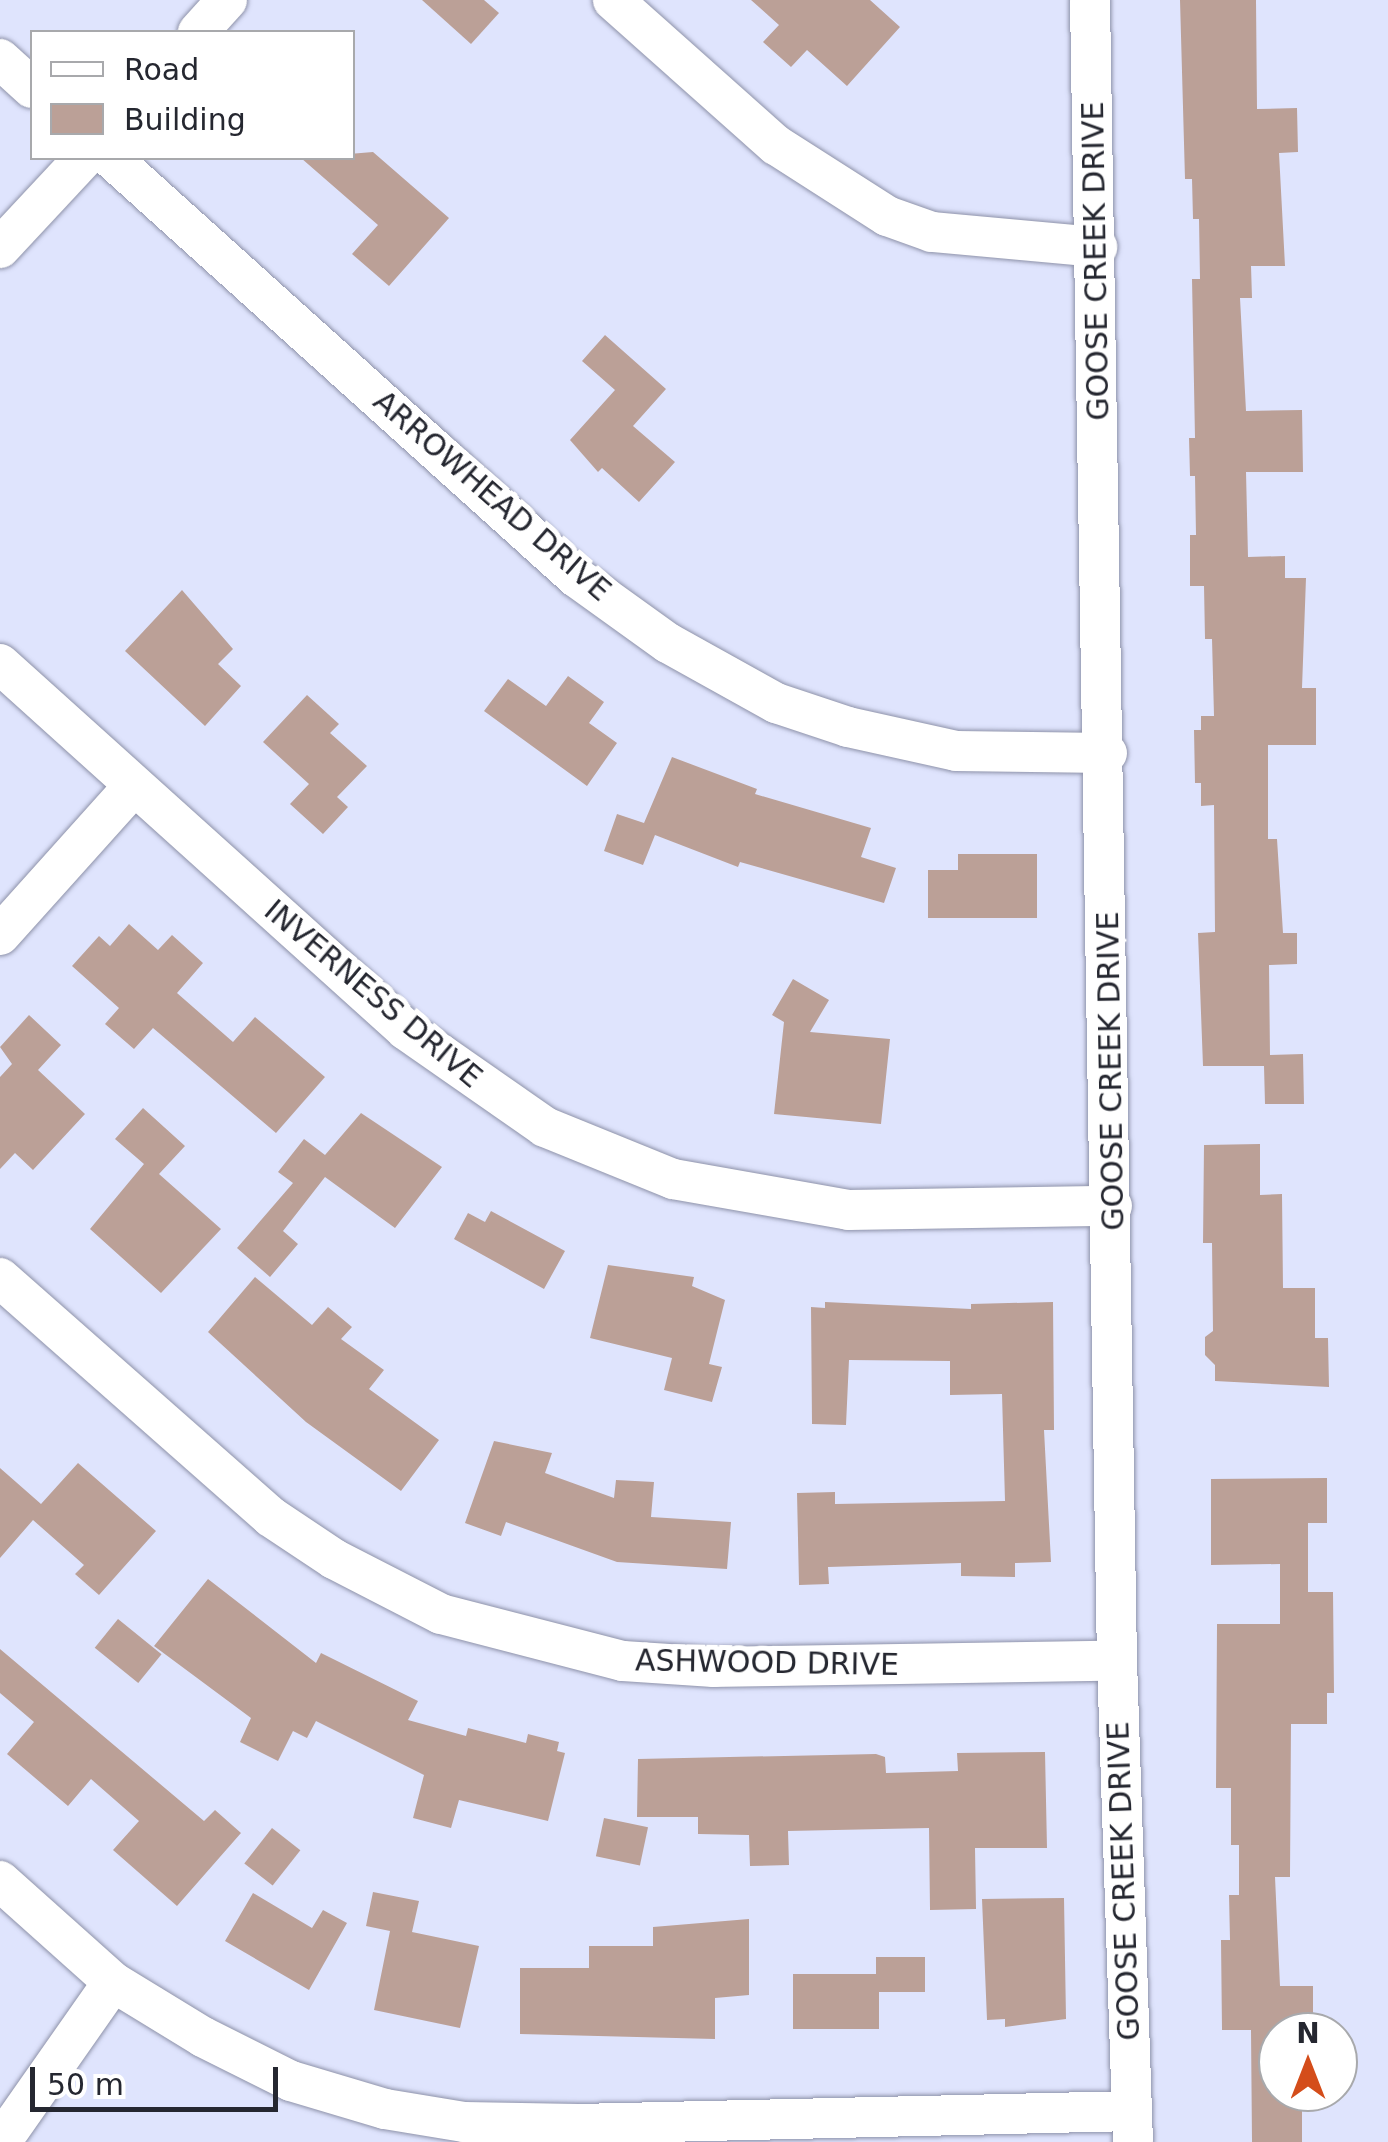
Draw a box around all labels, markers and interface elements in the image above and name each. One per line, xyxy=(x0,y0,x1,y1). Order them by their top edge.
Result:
legend xyxy=(30,30,355,160)
text: Road xyxy=(124,52,199,87)
street label: GOOSE CREEK DRIVE xyxy=(1075,101,1117,421)
text: Building xyxy=(124,102,246,137)
street label: ARROWHEAD DRIVE xyxy=(366,383,618,609)
street label: INVERNESS DRIVE xyxy=(257,893,489,1095)
street label: GOOSE CREEK DRIVE xyxy=(1090,911,1132,1231)
street label: ASHWOOD DRIVE xyxy=(635,1643,899,1683)
street label: GOOSE CREEK DRIVE xyxy=(1100,1721,1148,2041)
north arrow xyxy=(1258,2012,1358,2112)
text: N xyxy=(1296,2017,1320,2050)
scale bar xyxy=(35,2047,282,2109)
text: 50 m xyxy=(47,2067,124,2102)

